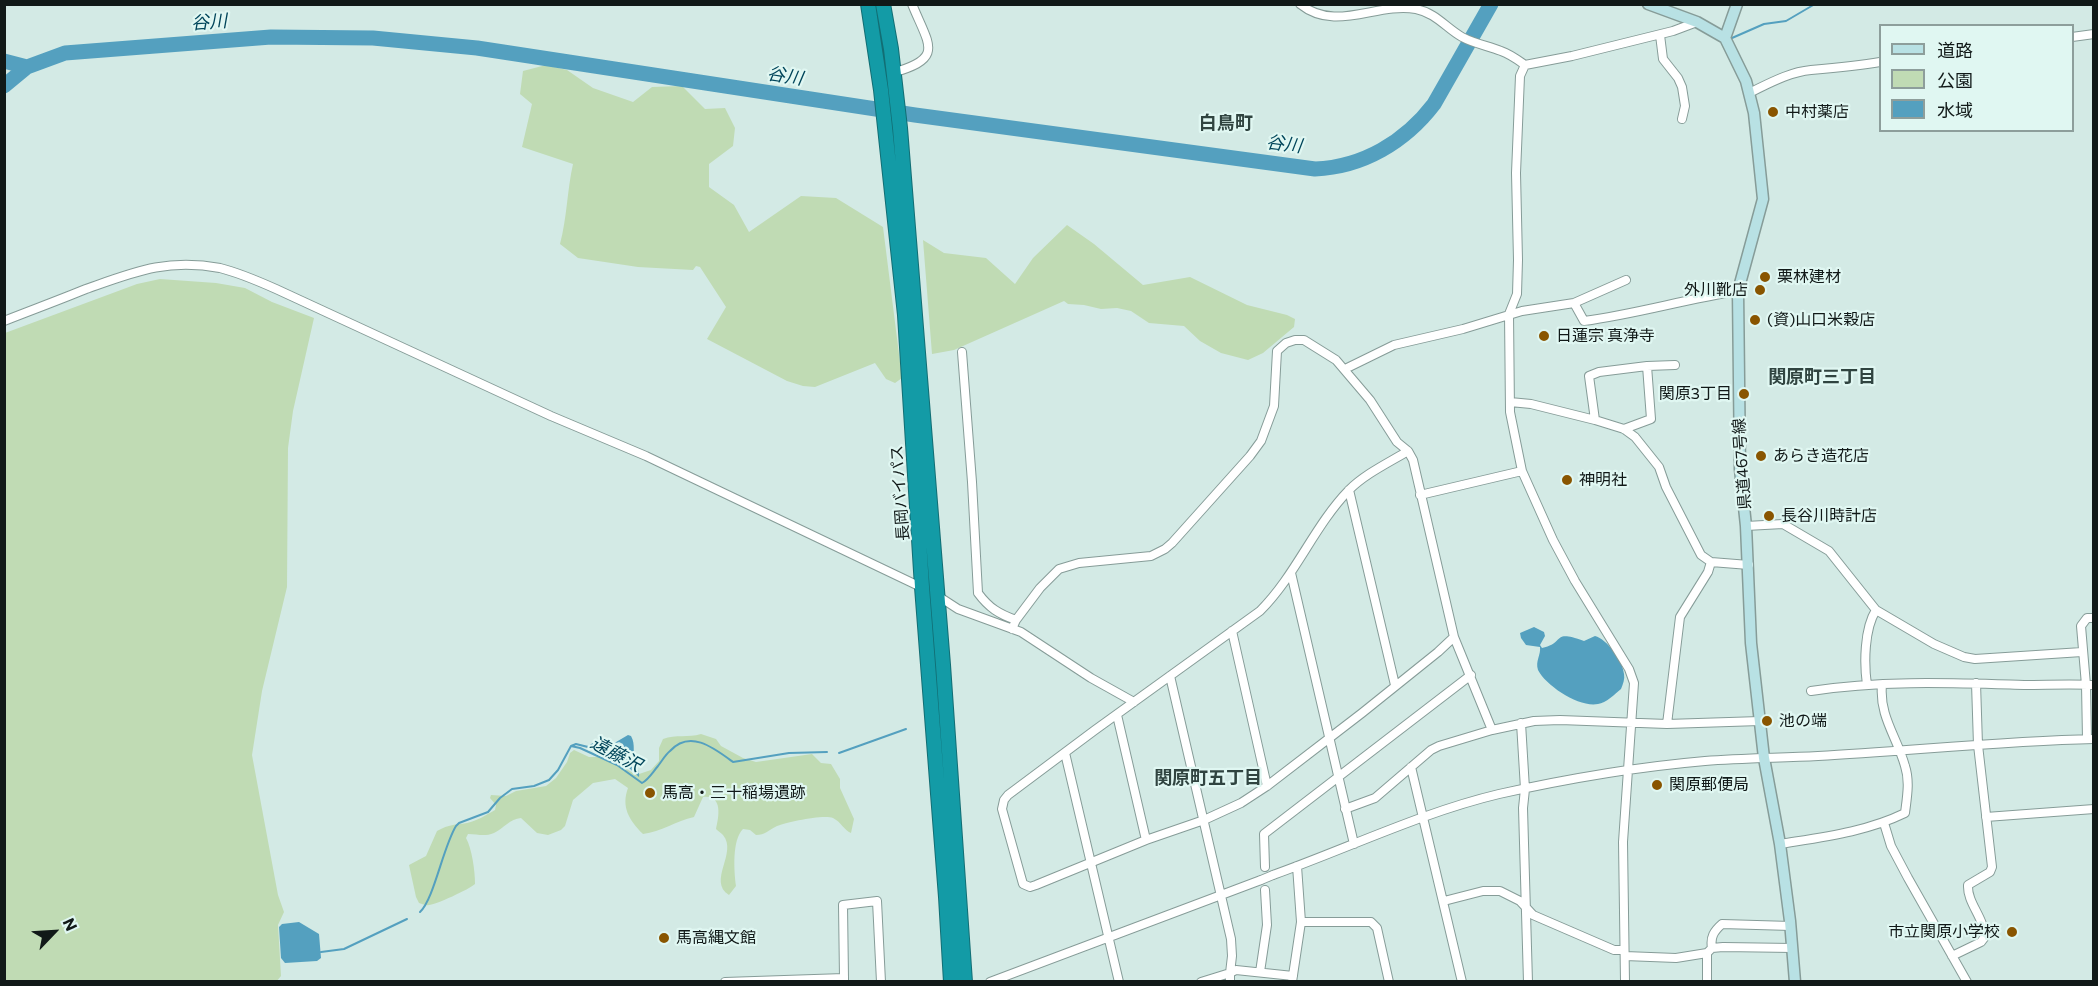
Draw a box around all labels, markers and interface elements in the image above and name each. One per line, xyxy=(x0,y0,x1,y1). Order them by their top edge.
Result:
water label: 谷川 xyxy=(190,10,228,34)
legend xyxy=(1879,24,2074,132)
text: 道路 xyxy=(1937,39,1973,61)
water label: 谷川 xyxy=(766,63,804,89)
text: 公園 xyxy=(1937,69,1973,91)
text: 水域 xyxy=(1937,99,1973,121)
place label: 中村薬店 xyxy=(1785,102,1849,122)
marker: 中村薬店 xyxy=(1766,105,1780,119)
district label: 白鳥町 xyxy=(1199,112,1253,134)
water label: 谷川 xyxy=(1265,131,1303,157)
place label: 栗林建材 xyxy=(1777,267,1841,287)
marker: 栗林建材 xyxy=(1758,270,1772,284)
place label: 外川靴店 xyxy=(1684,280,1748,300)
marker: 外川靴店 xyxy=(1753,283,1767,297)
place label: (資)山口米穀店 xyxy=(1767,310,1875,330)
marker: (資)山口米穀店 xyxy=(1748,313,1762,327)
place label: 日蓮宗 真浄寺 xyxy=(1556,326,1655,346)
marker: 日蓮宗 真浄寺 xyxy=(1537,329,1551,343)
district label: 関原町三丁目 xyxy=(1768,366,1876,388)
place label: 関原3丁目 xyxy=(1659,384,1732,404)
marker: 関原3丁目 xyxy=(1737,387,1751,401)
street label: 県道467号線 xyxy=(1729,418,1755,510)
street label: 長岡バイパス xyxy=(887,444,913,542)
place label: あらき造花店 xyxy=(1773,446,1869,466)
marker: あらき造花店 xyxy=(1754,449,1768,463)
place label: 神明社 xyxy=(1579,470,1627,490)
marker: 神明社 xyxy=(1560,473,1574,487)
place label: 長谷川時計店 xyxy=(1781,506,1877,526)
marker: 長谷川時計店 xyxy=(1762,509,1776,523)
place label: 池の端 xyxy=(1779,711,1827,731)
marker: 池の端 xyxy=(1760,714,1774,728)
water label: 遠藤沢 xyxy=(587,732,645,776)
district label: 関原町五丁目 xyxy=(1154,767,1262,789)
place label: 関原郵便局 xyxy=(1669,775,1749,795)
marker: 関原郵便局 xyxy=(1650,778,1664,792)
place label: 馬高・三十稲場遺跡 xyxy=(662,783,806,803)
marker: 馬高・三十稲場遺跡 xyxy=(643,786,657,800)
north arrow xyxy=(24,902,84,962)
text: N xyxy=(60,915,82,934)
place label: 市立関原小学校 xyxy=(1888,922,2000,942)
marker: 市立関原小学校 xyxy=(2005,925,2019,939)
place label: 馬高縄文館 xyxy=(676,928,756,948)
marker: 馬高縄文館 xyxy=(657,931,671,945)

